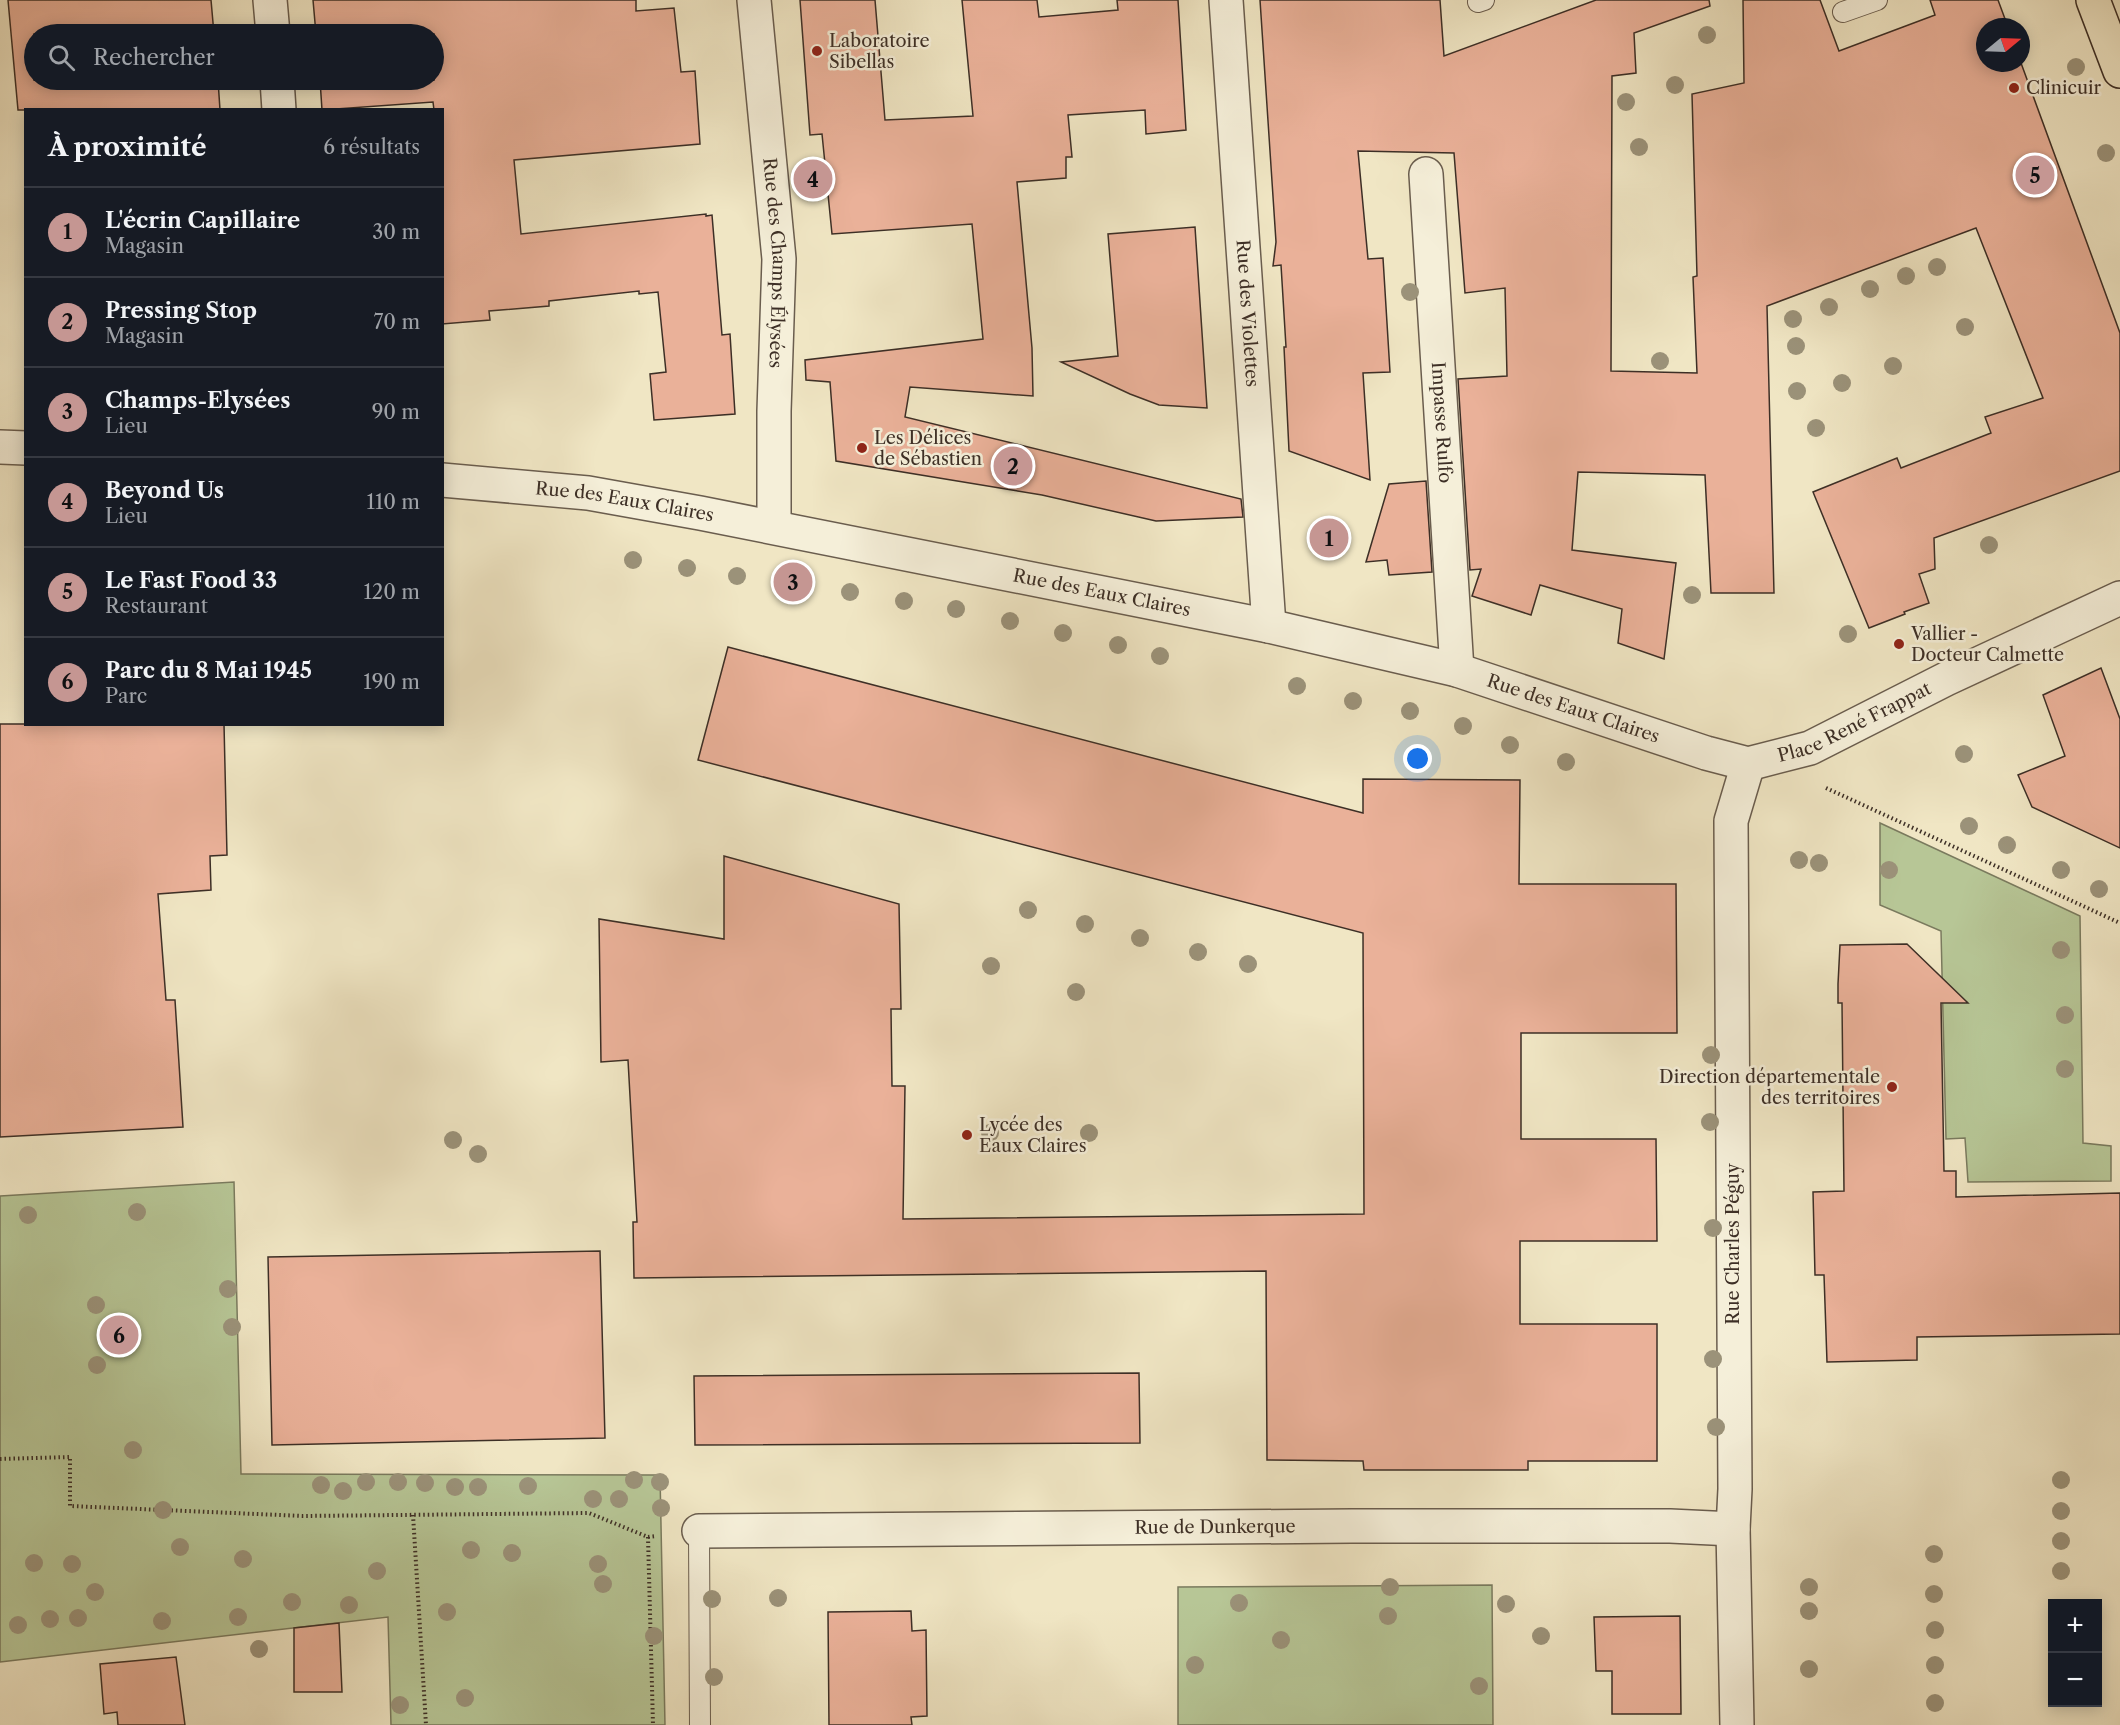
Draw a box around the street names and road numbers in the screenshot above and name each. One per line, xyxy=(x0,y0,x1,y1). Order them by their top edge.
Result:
street label: Rue des Champs Élysées xyxy=(758,157,790,369)
street label: Rue des Violettes xyxy=(1231,239,1264,388)
street label: Impasse Rulfo xyxy=(1427,361,1456,484)
street label: Rue des Eaux Claires xyxy=(534,477,716,526)
street label: Rue des Eaux Claires xyxy=(1011,564,1192,621)
street label: Rue des Eaux Claires xyxy=(1484,670,1662,748)
street label: Place René Frappat xyxy=(1775,677,1935,767)
street label: Rue Charles Péguy xyxy=(1722,1162,1744,1325)
street label: Rue de Dunkerque xyxy=(1134,1515,1296,1539)

